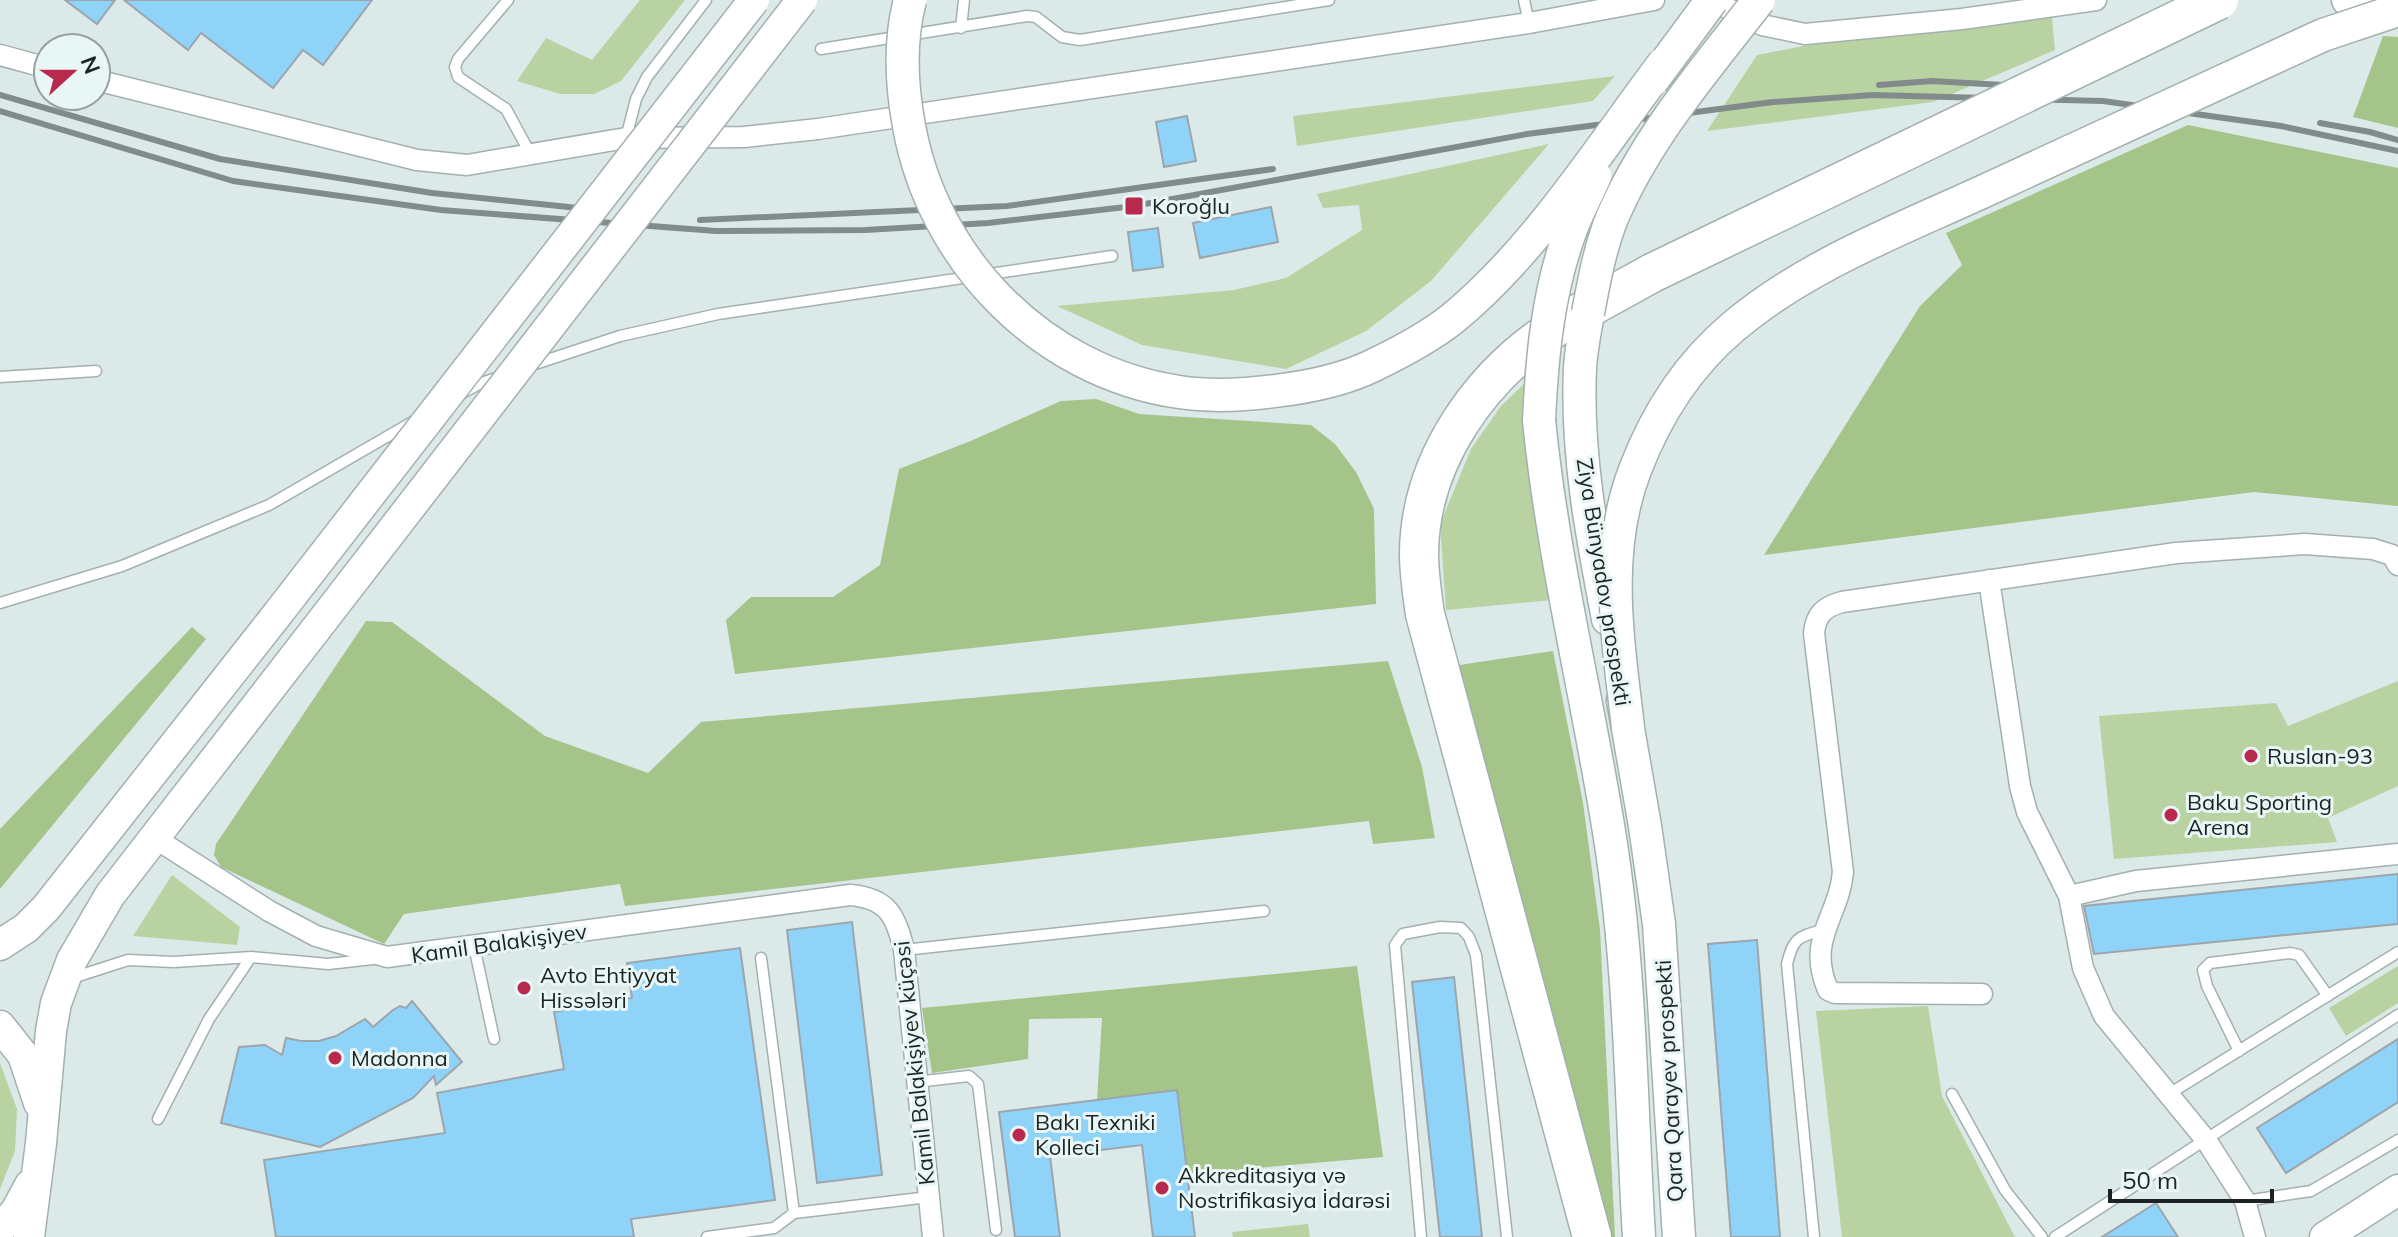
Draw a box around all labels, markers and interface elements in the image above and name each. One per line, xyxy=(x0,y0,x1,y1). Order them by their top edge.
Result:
north arrow xyxy=(32,32,112,112)
text: N xyxy=(75,52,107,78)
place label: Koroğlu xyxy=(1152,192,1230,220)
marker: Koroğlu xyxy=(1123,195,1145,217)
street label: Ziya Bünyadov prospekti xyxy=(1571,456,1637,708)
place label: Ruslan-93 xyxy=(2267,742,2373,770)
marker: Ruslan-93 xyxy=(2242,747,2260,765)
place label: Baku Sporting Arena xyxy=(2187,788,2332,841)
marker: Baku Sporting Arena xyxy=(2162,806,2180,824)
street label: Kamil Balakişiyev xyxy=(409,917,589,969)
street label: Kamil Balakişiyev küçəsi xyxy=(887,939,941,1187)
street label: Qara Qarayev prospekti xyxy=(1649,959,1689,1203)
place label: Avto Ehtiyyat Hissәlәri xyxy=(540,961,677,1014)
marker: Avto Ehtiyyat Hissәlәri xyxy=(515,979,533,997)
place label: Madonna xyxy=(351,1044,448,1072)
marker: Madonna xyxy=(326,1049,344,1067)
place label: Bakı Texniki Kolleci xyxy=(1035,1108,1155,1161)
marker: Bakı Texniki Kolleci xyxy=(1010,1126,1028,1144)
scale bar xyxy=(2110,1153,2272,1203)
place label: Akkreditasiya və Nostrifikasiya İdarəsi xyxy=(1178,1161,1390,1214)
text: 50 m xyxy=(2122,1165,2178,1195)
marker: Akkreditasiya və Nostrifikasiya İdarəsi xyxy=(1153,1179,1171,1197)

